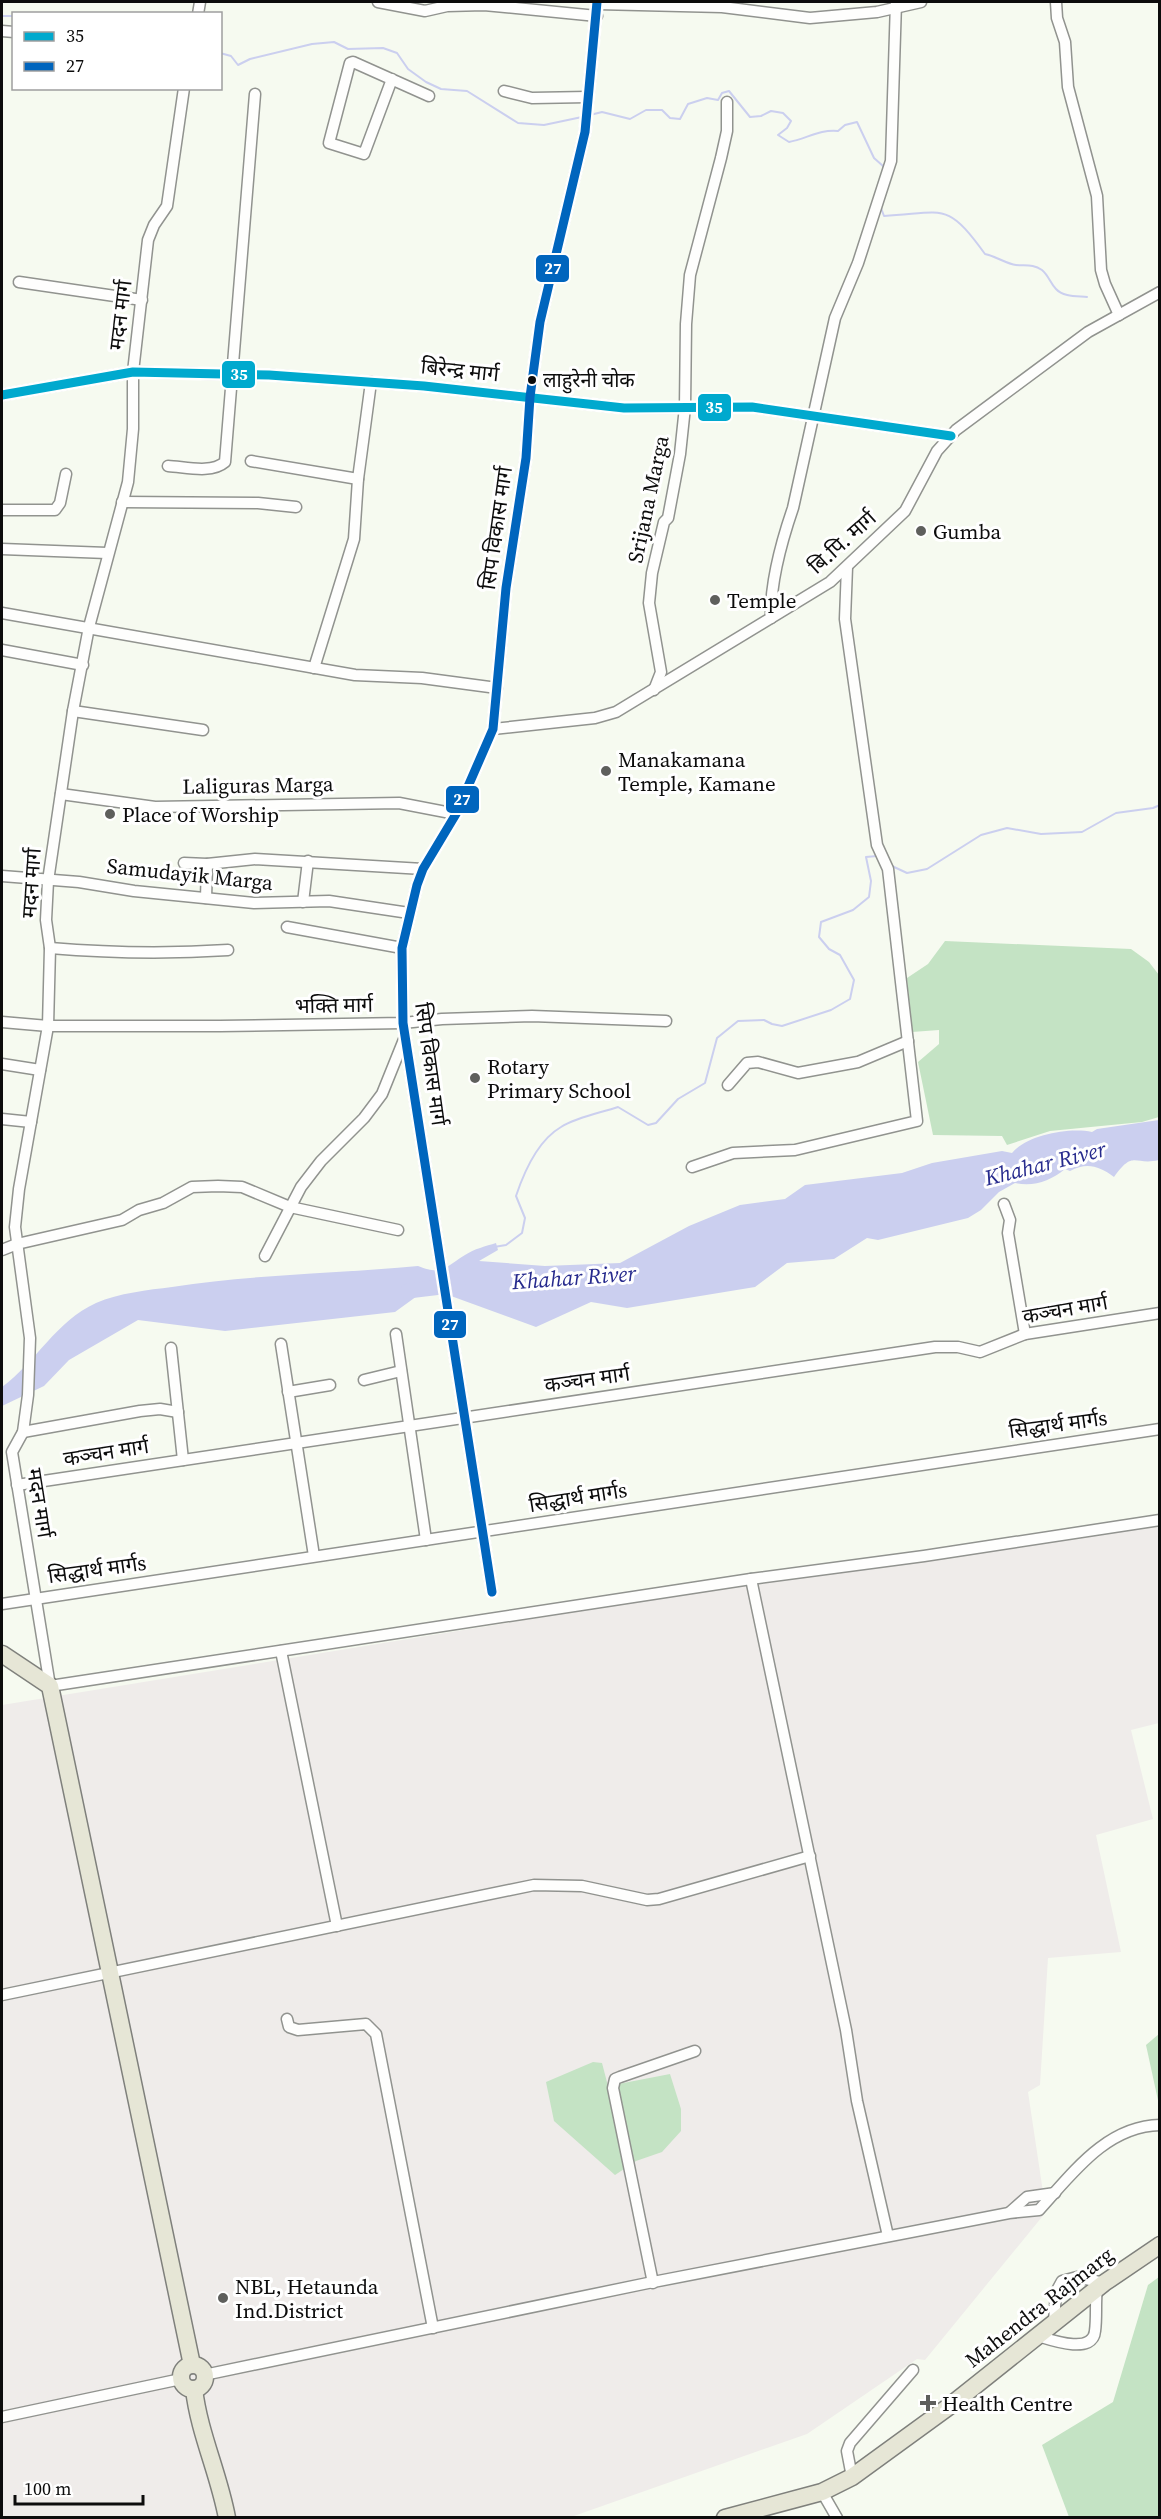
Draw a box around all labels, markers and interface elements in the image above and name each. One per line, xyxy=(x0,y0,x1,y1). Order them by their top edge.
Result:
legend xyxy=(12,12,222,90)
text: 35 xyxy=(66,23,84,48)
text: 27 xyxy=(66,53,84,78)
line badge: 27 xyxy=(535,254,570,283)
text: 27 xyxy=(544,257,562,279)
street label: मदन मार्ग xyxy=(101,277,139,352)
street label: बिरेन्द्र मार्ग xyxy=(420,351,502,389)
line badge: 35 xyxy=(221,360,256,389)
text: 35 xyxy=(230,363,248,385)
place label: लाहुरेनी चोक xyxy=(543,366,635,394)
marker: लाहुरेनी चोक xyxy=(526,374,538,386)
line badge: 35 xyxy=(697,393,732,422)
text: 35 xyxy=(705,396,723,418)
street label: Srijana Marga xyxy=(620,432,676,565)
street label: सिप विकास मार्ग xyxy=(473,463,519,591)
street label: बि.पि. मार्ग xyxy=(802,503,883,580)
place label: Gumba xyxy=(933,517,1002,546)
marker: Gumba xyxy=(914,524,928,538)
place label: Temple xyxy=(727,586,797,615)
marker: Temple xyxy=(708,593,722,607)
place label: Manakamana Temple, Kamane xyxy=(618,745,776,798)
marker: Manakamana Temple, Kamane xyxy=(599,764,613,778)
street label: Laliguras Marga xyxy=(182,769,334,801)
line badge: 27 xyxy=(445,785,480,814)
text: 27 xyxy=(453,788,471,810)
place label: Place of Worship xyxy=(122,800,279,829)
marker: Place of Worship xyxy=(103,807,117,821)
street label: मदन मार्ग xyxy=(14,846,48,919)
street label: Samudayik Marga xyxy=(106,851,275,897)
street label: भक्ति मार्ग xyxy=(295,990,374,1020)
street label: सिप विकास मार्ग xyxy=(408,1001,454,1129)
place label: Rotary Primary School xyxy=(487,1052,631,1105)
marker: Rotary Primary School xyxy=(468,1071,482,1085)
water label: Khahar River xyxy=(980,1133,1110,1193)
water label: Khahar River xyxy=(510,1258,638,1296)
street label: कञ्चन मार्ग xyxy=(1020,1287,1111,1331)
line badge: 27 xyxy=(433,1310,467,1339)
text: 27 xyxy=(441,1313,459,1335)
street label: कञ्चन मार्ग xyxy=(542,1358,633,1399)
street label: सिद्धार्थ मार्गs xyxy=(1007,1403,1109,1445)
street label: कञ्चन मार्ग xyxy=(61,1431,152,1473)
street label: मदन मार्ग xyxy=(20,1466,60,1541)
street label: सिद्धार्थ मार्गs xyxy=(527,1475,629,1519)
street label: सिद्धार्थ मार्गs xyxy=(46,1548,148,1590)
street label: Mahendra Rajmarg xyxy=(959,2240,1119,2374)
place label: NBL, Hetaunda Ind.District xyxy=(235,2272,379,2325)
marker: NBL, Hetaunda Ind.District xyxy=(216,2291,230,2305)
place label: Health Centre xyxy=(942,2389,1073,2418)
marker: Health Centre xyxy=(919,2394,937,2412)
scale bar xyxy=(15,2468,142,2506)
text: 100 m xyxy=(24,2476,71,2501)

